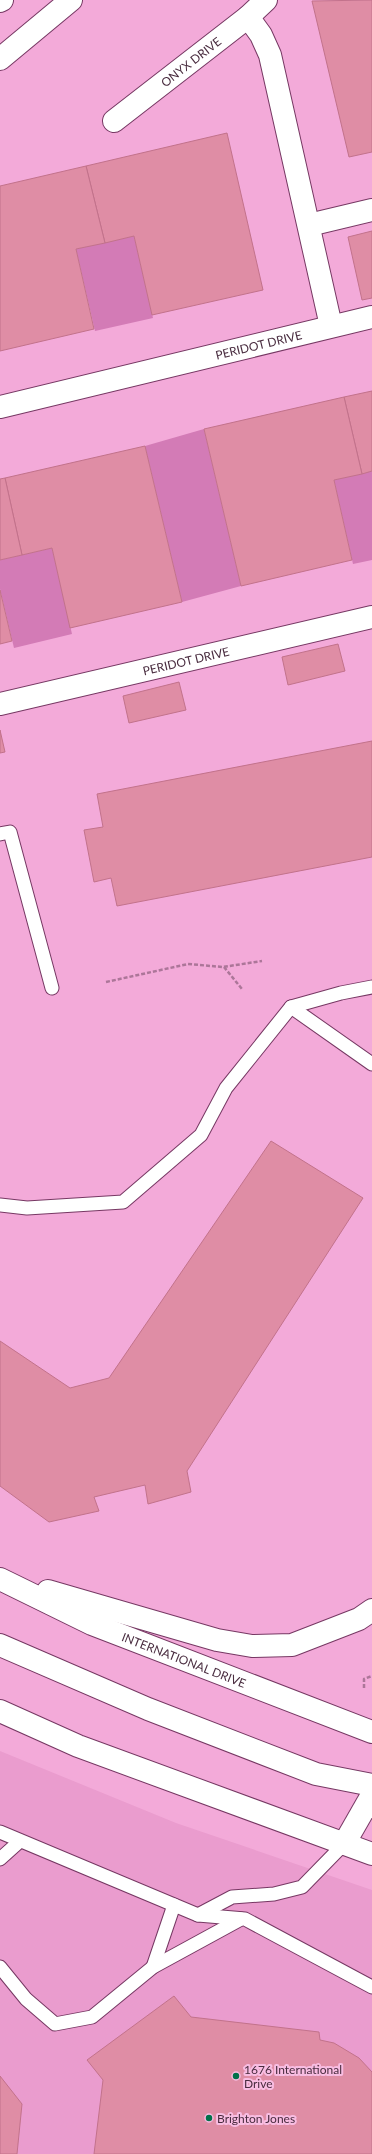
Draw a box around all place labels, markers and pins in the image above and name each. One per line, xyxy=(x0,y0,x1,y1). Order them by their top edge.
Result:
place label: 1676 International Drive xyxy=(244,2062,342,2091)
marker: 1676 International Drive xyxy=(231,2071,241,2081)
place label: Brighton Jones xyxy=(217,2111,295,2126)
marker: Brighton Jones xyxy=(204,2113,214,2123)

